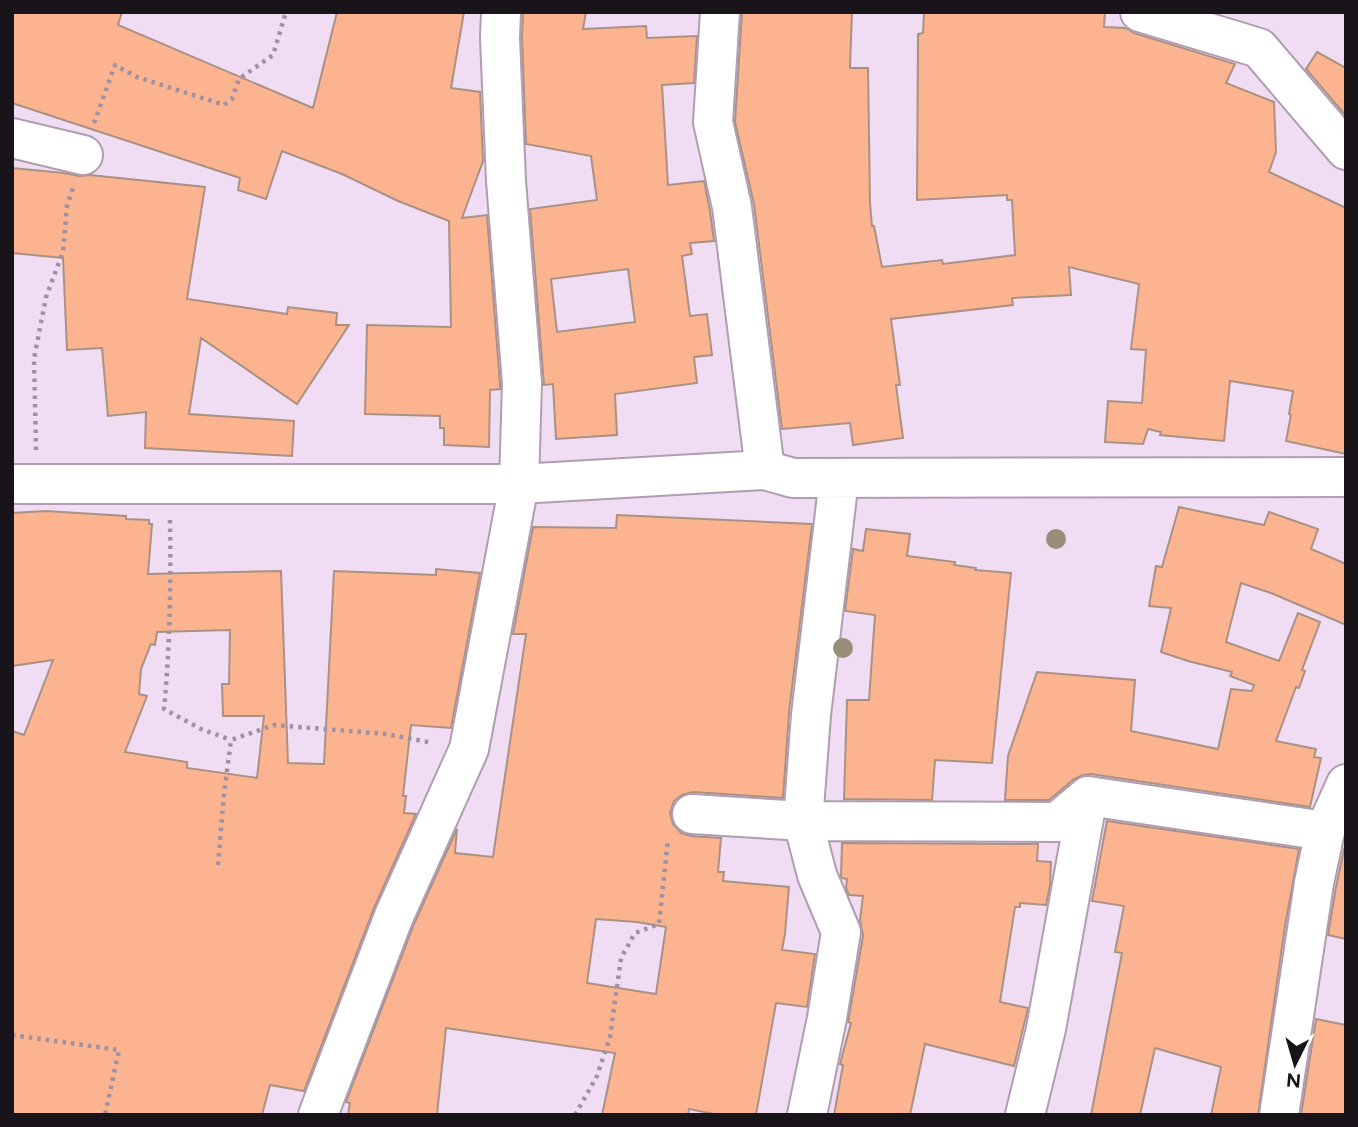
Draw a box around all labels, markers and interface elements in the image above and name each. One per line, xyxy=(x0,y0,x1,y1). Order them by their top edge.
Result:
north arrow xyxy=(1260,1029,1330,1099)
text: N xyxy=(1285,1068,1302,1093)

